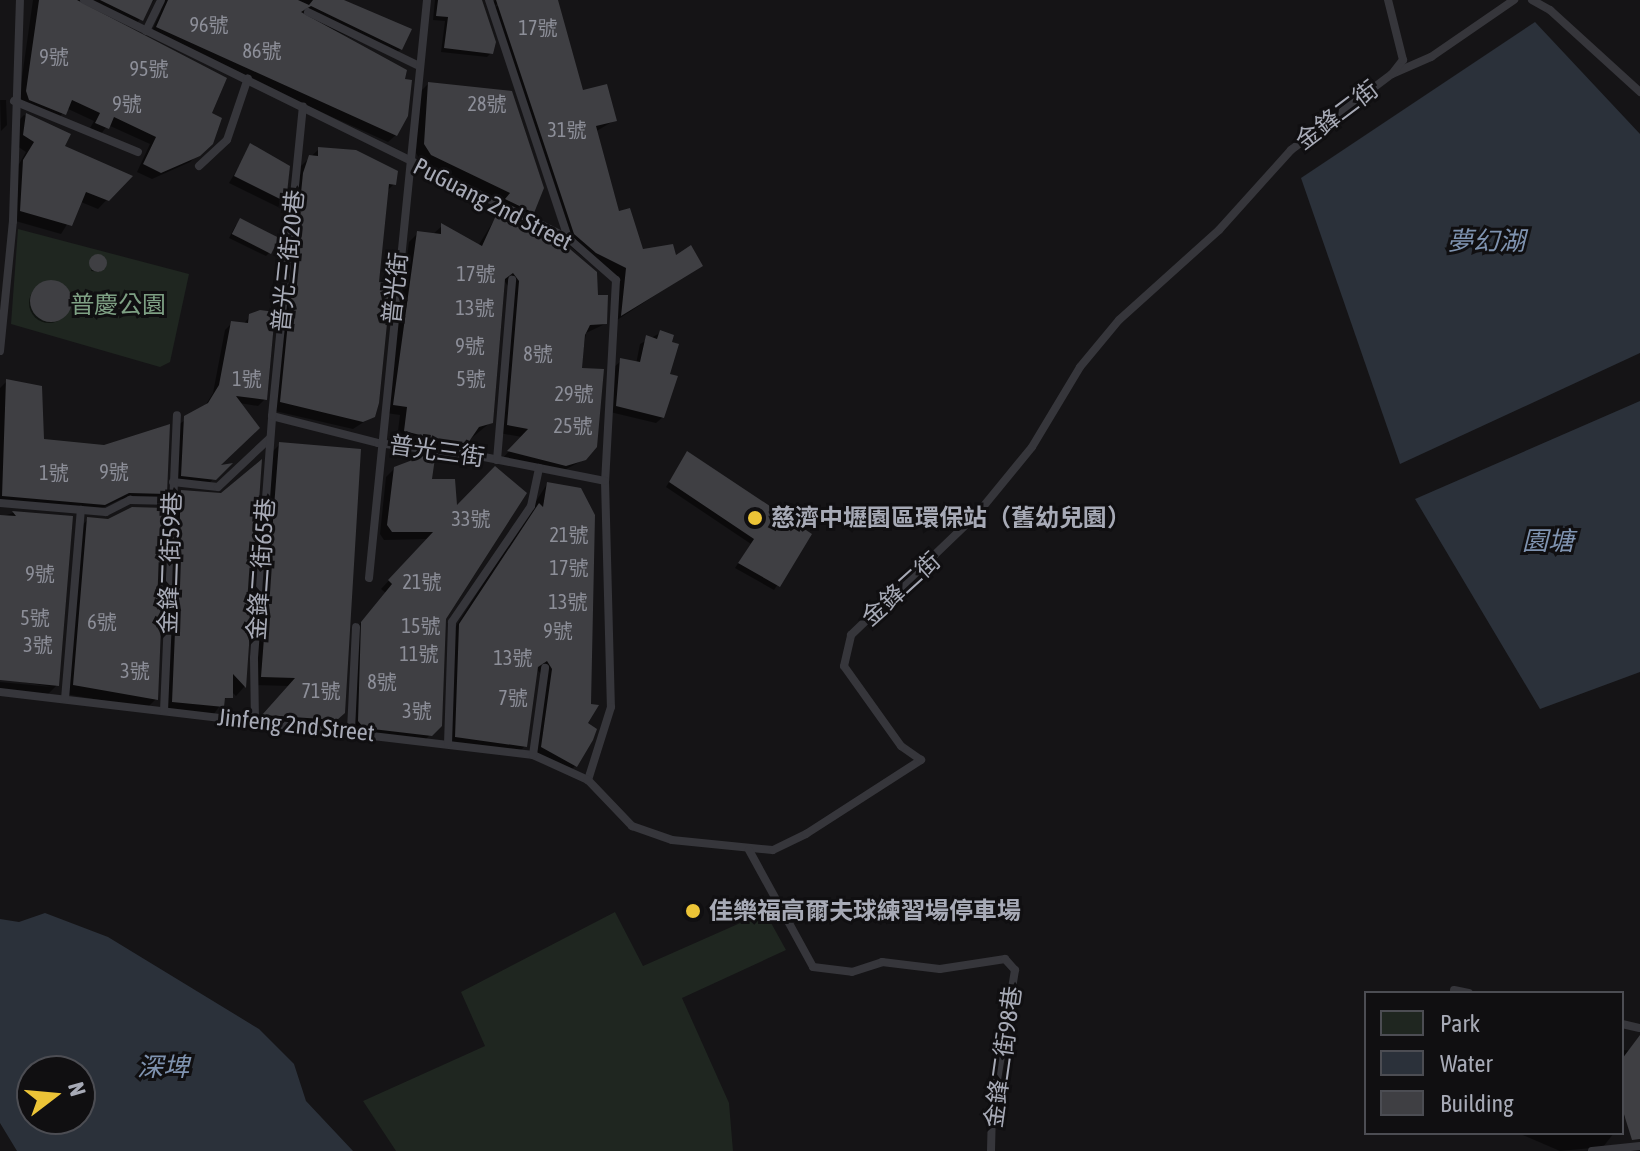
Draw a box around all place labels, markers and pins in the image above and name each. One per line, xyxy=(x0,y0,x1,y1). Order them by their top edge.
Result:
place label: 慈濟中壢園區環保站（舊幼兒園） xyxy=(771,504,1131,532)
marker: 慈濟中壢園區環保站（舊幼兒園） xyxy=(746,509,764,527)
place label: 佳樂福高爾夫球練習場停車場 xyxy=(709,897,1021,925)
marker: 佳樂福高爾夫球練習場停車場 xyxy=(684,902,702,920)

